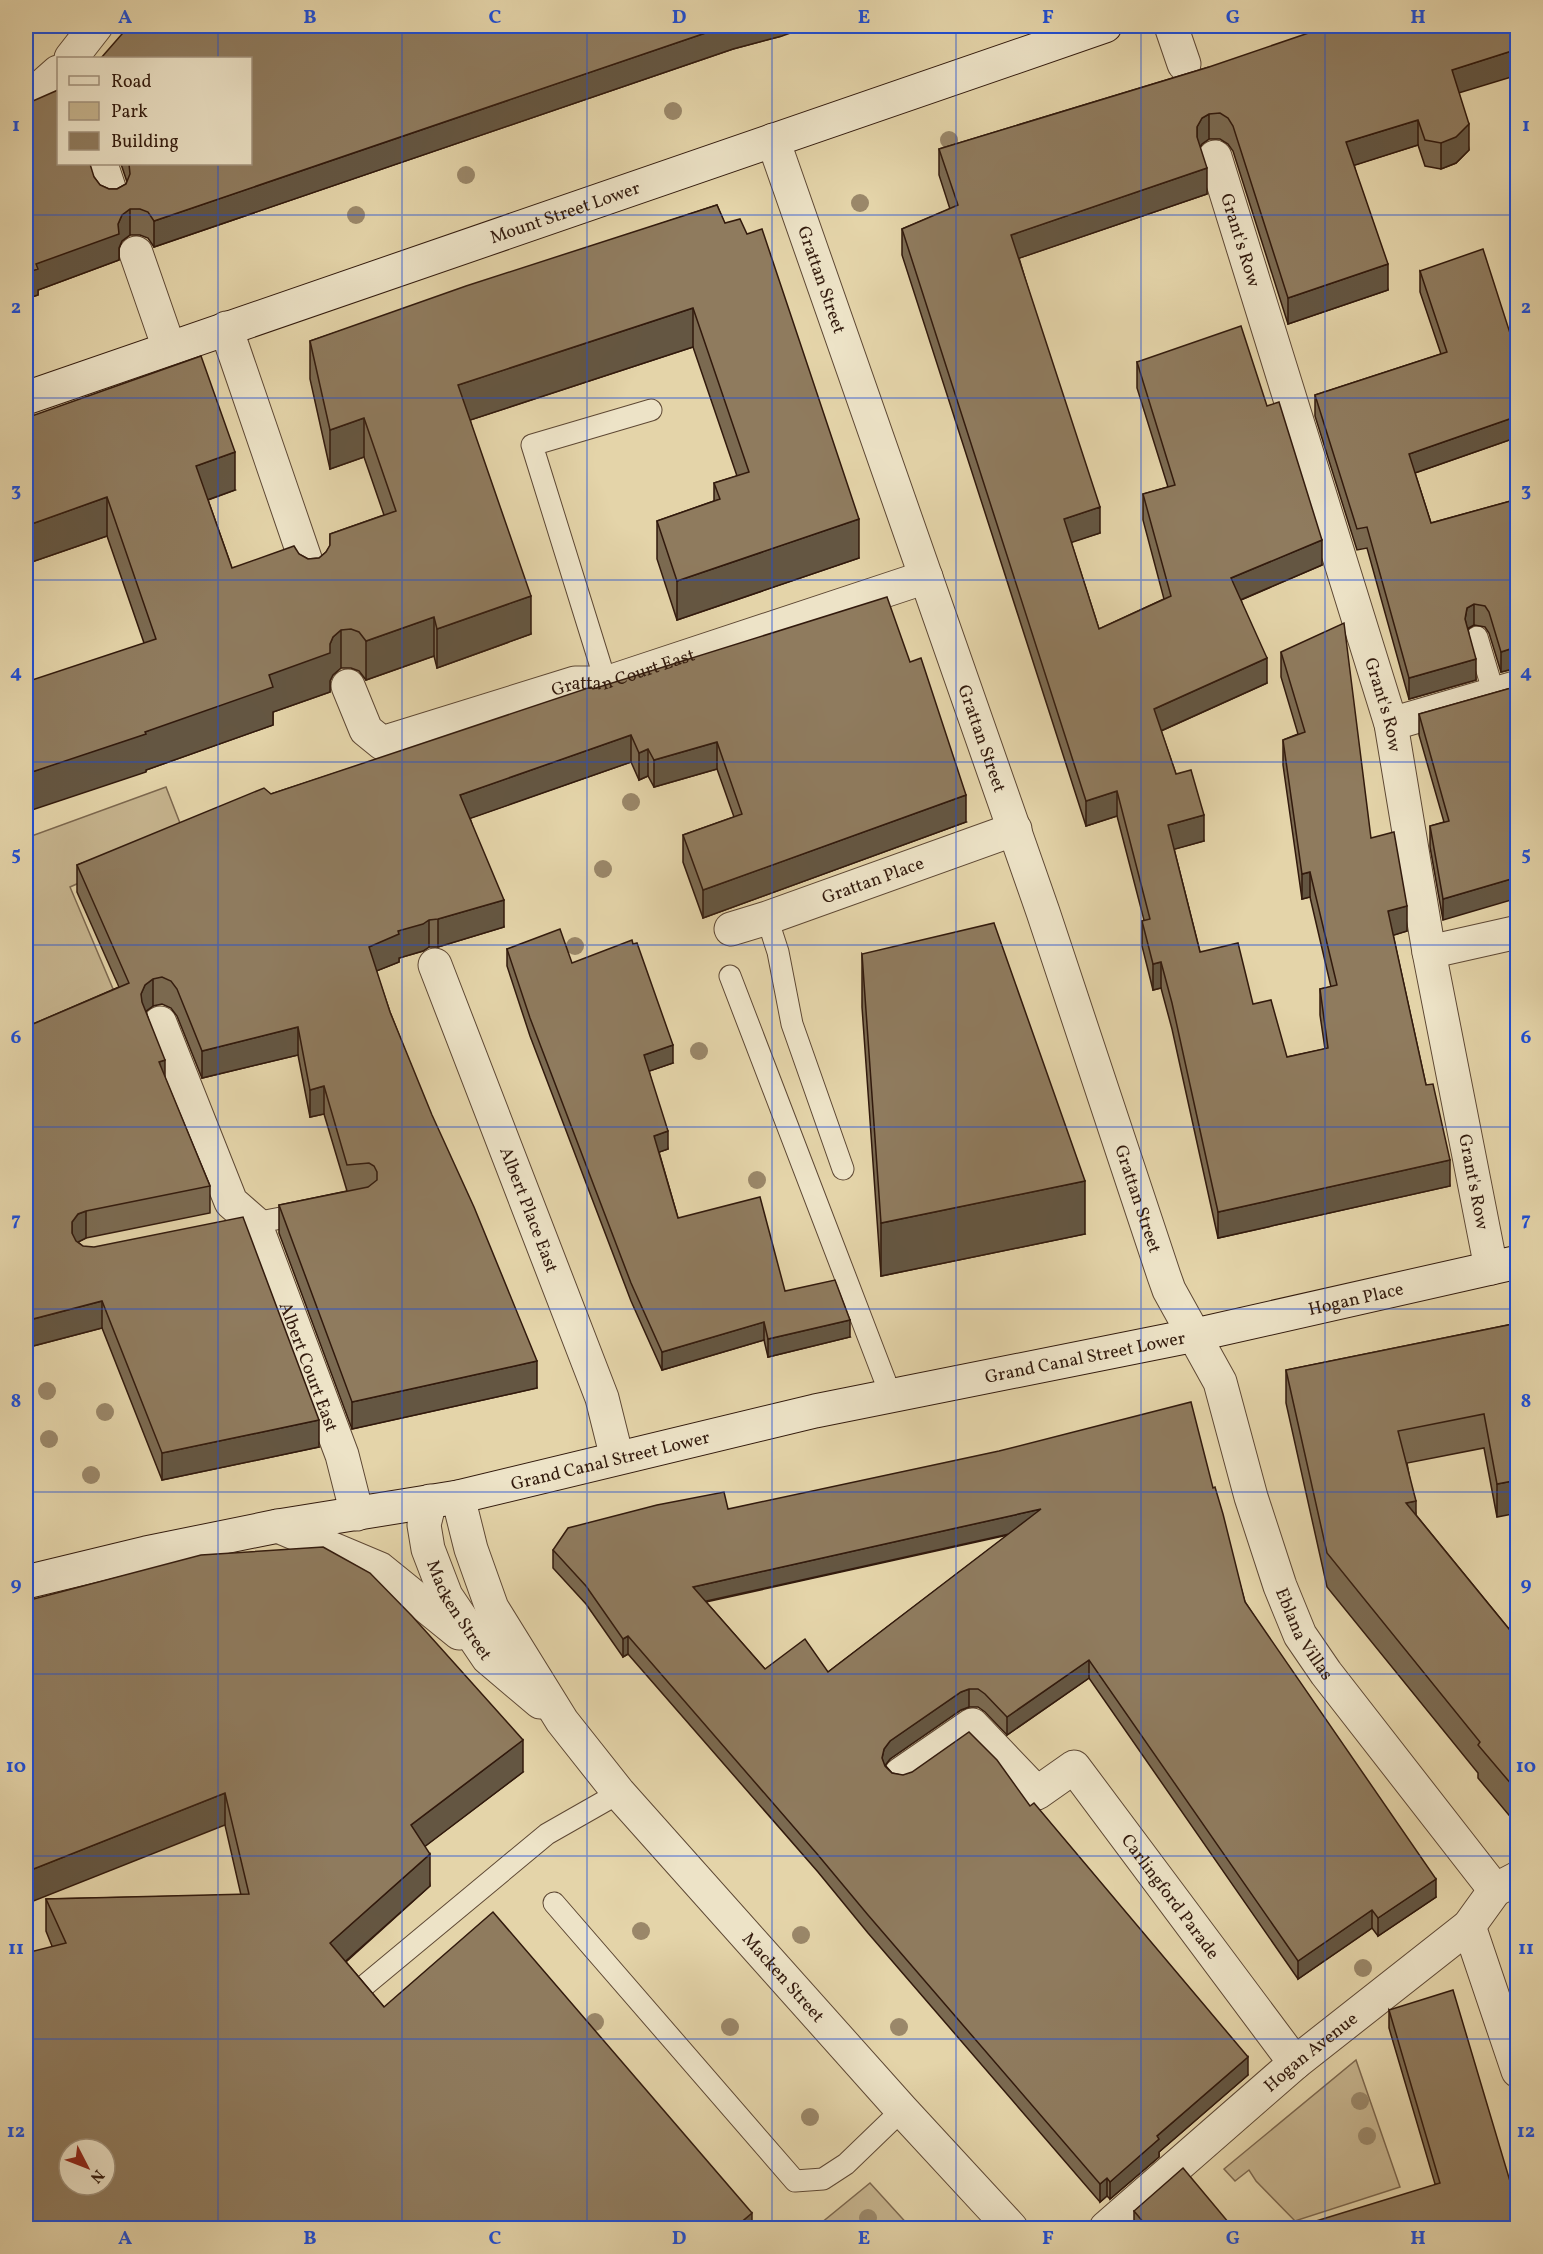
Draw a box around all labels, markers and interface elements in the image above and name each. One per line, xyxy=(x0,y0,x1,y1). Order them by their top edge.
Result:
text: A xyxy=(118,4,132,32)
text: B xyxy=(303,4,317,32)
text: C xyxy=(489,4,502,32)
text: D xyxy=(672,4,686,32)
text: E xyxy=(858,4,870,32)
text: F xyxy=(1042,4,1054,32)
text: G xyxy=(1226,4,1240,32)
text: H xyxy=(1410,4,1426,32)
legend xyxy=(57,57,252,165)
text: Road xyxy=(111,70,152,95)
text: Park xyxy=(111,100,148,125)
text: 1 xyxy=(12,112,20,140)
text: 1 xyxy=(1522,112,1530,140)
text: Building xyxy=(111,130,179,155)
street label: Mount Street Lower xyxy=(487,176,644,251)
street label: Grant's Row xyxy=(1213,191,1266,291)
street label: Grattan Street xyxy=(790,223,851,337)
text: 2 xyxy=(11,294,21,322)
text: 2 xyxy=(1521,294,1531,322)
text: 3 xyxy=(11,477,21,505)
text: 3 xyxy=(1521,477,1531,505)
street label: Grattan Court East xyxy=(549,643,698,704)
street label: Grant's Row xyxy=(1357,655,1406,754)
text: 4 xyxy=(10,659,22,687)
text: 4 xyxy=(1520,659,1532,687)
street label: Grattan Street xyxy=(951,682,1011,796)
text: 5 xyxy=(11,841,21,869)
text: 5 xyxy=(1521,841,1531,869)
street label: Grattan Place xyxy=(819,852,928,911)
text: 6 xyxy=(11,1024,22,1052)
text: 6 xyxy=(1521,1024,1532,1052)
street label: Grant's Row xyxy=(1451,1132,1494,1232)
street label: Grattan Street xyxy=(1107,1142,1166,1256)
street label: Albert Place East xyxy=(492,1144,563,1276)
text: 7 xyxy=(11,1206,21,1234)
text: 7 xyxy=(1521,1206,1531,1234)
street label: Hogan Place xyxy=(1306,1277,1406,1323)
street label: Albert Court East xyxy=(272,1299,343,1436)
street label: Grand Canal Street Lower xyxy=(983,1326,1188,1391)
text: 8 xyxy=(11,1388,21,1416)
text: 8 xyxy=(1521,1388,1531,1416)
street label: Grand Canal Street Lower xyxy=(508,1426,713,1498)
street label: Macken Street xyxy=(419,1557,497,1666)
text: 9 xyxy=(10,1571,22,1599)
text: 9 xyxy=(1520,1571,1532,1599)
street label: Eblana Villas xyxy=(1268,1584,1338,1686)
text: 10 xyxy=(6,1753,26,1781)
text: 10 xyxy=(1516,1753,1536,1781)
street label: Carlingford Parade xyxy=(1114,1829,1224,1965)
street label: Macken Street xyxy=(735,1928,829,2029)
text: 11 xyxy=(8,1935,24,1963)
text: 11 xyxy=(1518,1935,1534,1963)
street label: Hogan Avenue xyxy=(1259,2007,1364,2099)
text: 12 xyxy=(7,2118,25,2146)
text: 12 xyxy=(1517,2118,1535,2146)
north arrow xyxy=(57,2137,117,2197)
text: N xyxy=(84,2164,109,2188)
text: A xyxy=(118,2225,132,2253)
text: B xyxy=(303,2225,317,2253)
text: C xyxy=(489,2225,502,2253)
text: D xyxy=(672,2225,686,2253)
text: E xyxy=(858,2225,870,2253)
text: F xyxy=(1042,2225,1054,2253)
text: G xyxy=(1226,2225,1240,2253)
text: H xyxy=(1410,2225,1426,2253)

